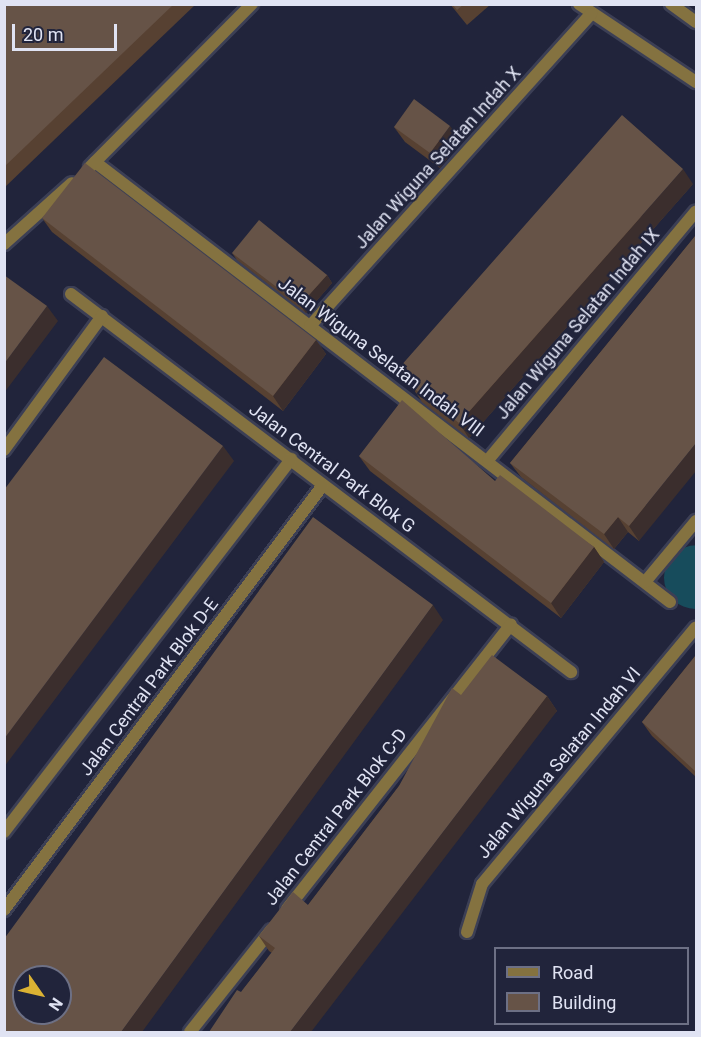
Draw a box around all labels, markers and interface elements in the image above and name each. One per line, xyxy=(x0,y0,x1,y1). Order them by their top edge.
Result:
scale bar xyxy=(15,12,120,50)
text: 20 m xyxy=(23,24,63,45)
street label: Jalan Wiguna Selatan Indah X xyxy=(350,62,526,254)
street label: Jalan Wiguna Selatan Indah IX xyxy=(492,224,664,424)
street label: Jalan Wiguna Selatan Indah VIII xyxy=(274,272,488,442)
street label: Jalan Central Park Blok G xyxy=(245,399,419,537)
street label: Jalan Central Park Blok D-E xyxy=(75,594,223,780)
street label: Jalan Wiguna Selatan Indah VI xyxy=(473,663,645,863)
street label: Jalan Central Park Blok C-D xyxy=(260,724,412,910)
legend xyxy=(494,947,689,1025)
text: Road xyxy=(552,962,593,983)
north arrow xyxy=(12,965,72,1025)
text: Building xyxy=(552,992,616,1013)
text: N xyxy=(45,994,67,1014)

